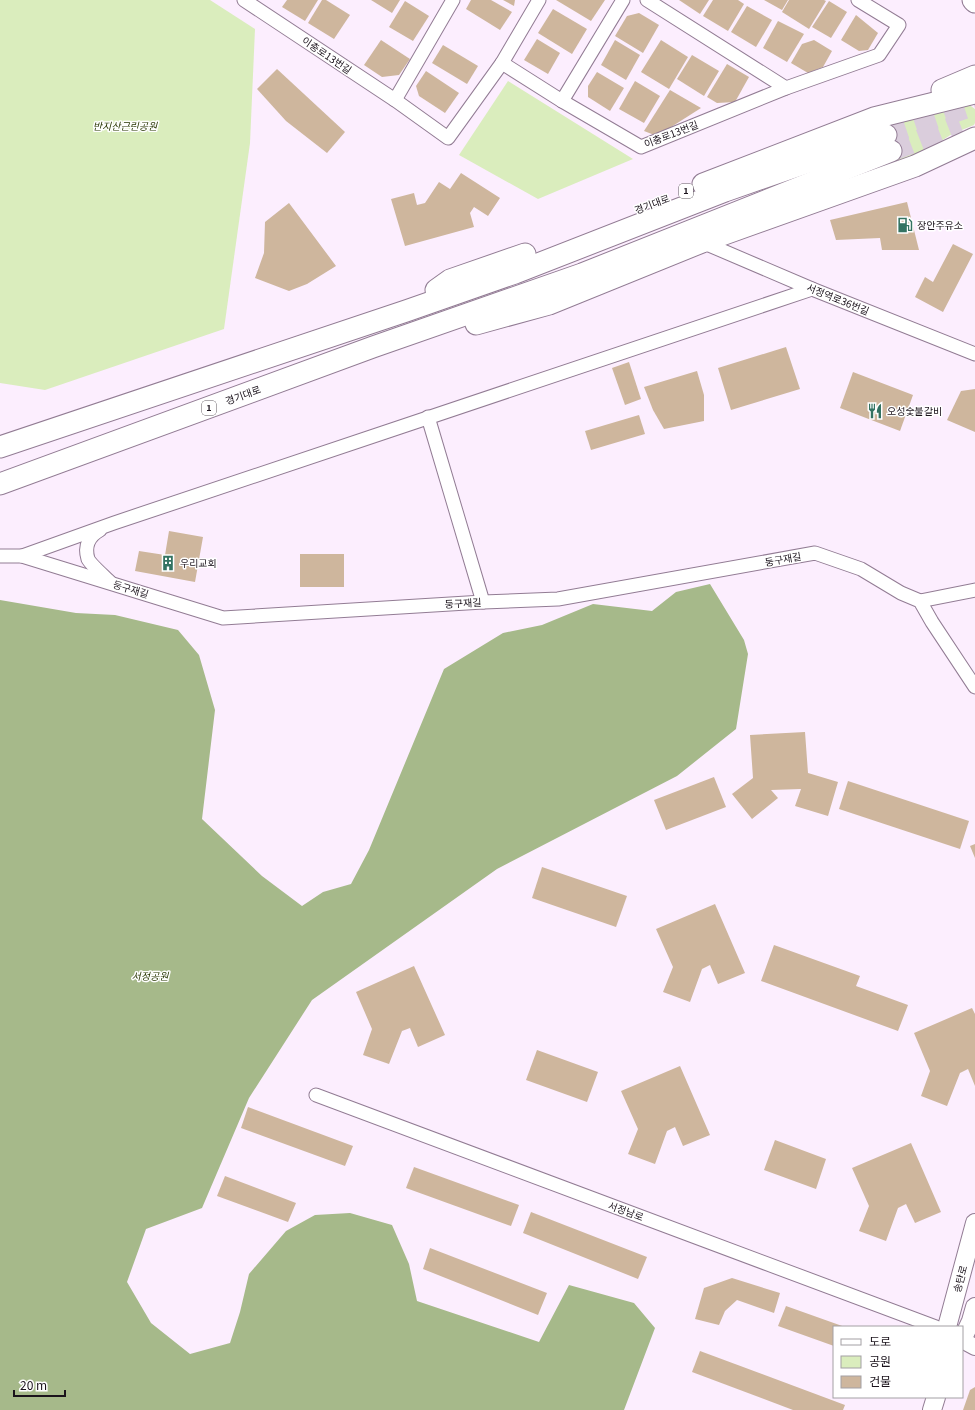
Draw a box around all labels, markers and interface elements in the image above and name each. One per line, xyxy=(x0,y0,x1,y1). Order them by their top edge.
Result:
street label: 이충로13번길 xyxy=(299,32,355,77)
street label: 이충로13번길 xyxy=(641,116,700,151)
park label: 반지산근린공원 xyxy=(93,118,158,133)
road number: 1 xyxy=(679,184,693,198)
street label: 경기대로 xyxy=(632,190,672,217)
fuel station icon: 장안주유소 xyxy=(896,216,914,234)
place label: 장안주유소 xyxy=(917,217,963,232)
street label: 서정역로36번길 xyxy=(805,279,872,318)
street label: 경기대로 xyxy=(223,381,263,408)
road number: 1 xyxy=(202,401,216,415)
restaurant icon: 오성숯불갈비 xyxy=(866,402,884,420)
place label: 오성숯불갈비 xyxy=(887,403,942,418)
street label: 둥구재길 xyxy=(763,548,802,569)
building icon: 우리교회 xyxy=(159,554,177,572)
place label: 우리교회 xyxy=(180,555,217,570)
street label: 둥구재길 xyxy=(111,576,151,601)
street label: 둥구재길 xyxy=(444,594,482,611)
park label: 서정공원 xyxy=(132,968,169,983)
street label: 서정남로 xyxy=(606,1197,646,1224)
street label: 송탄로 xyxy=(949,1264,970,1294)
legend xyxy=(833,1326,963,1398)
text: 도로 xyxy=(869,1332,891,1349)
text: 공원 xyxy=(869,1352,891,1369)
scale bar xyxy=(14,1372,65,1398)
text: 건물 xyxy=(869,1372,891,1389)
text: 20 m xyxy=(20,1376,47,1393)

